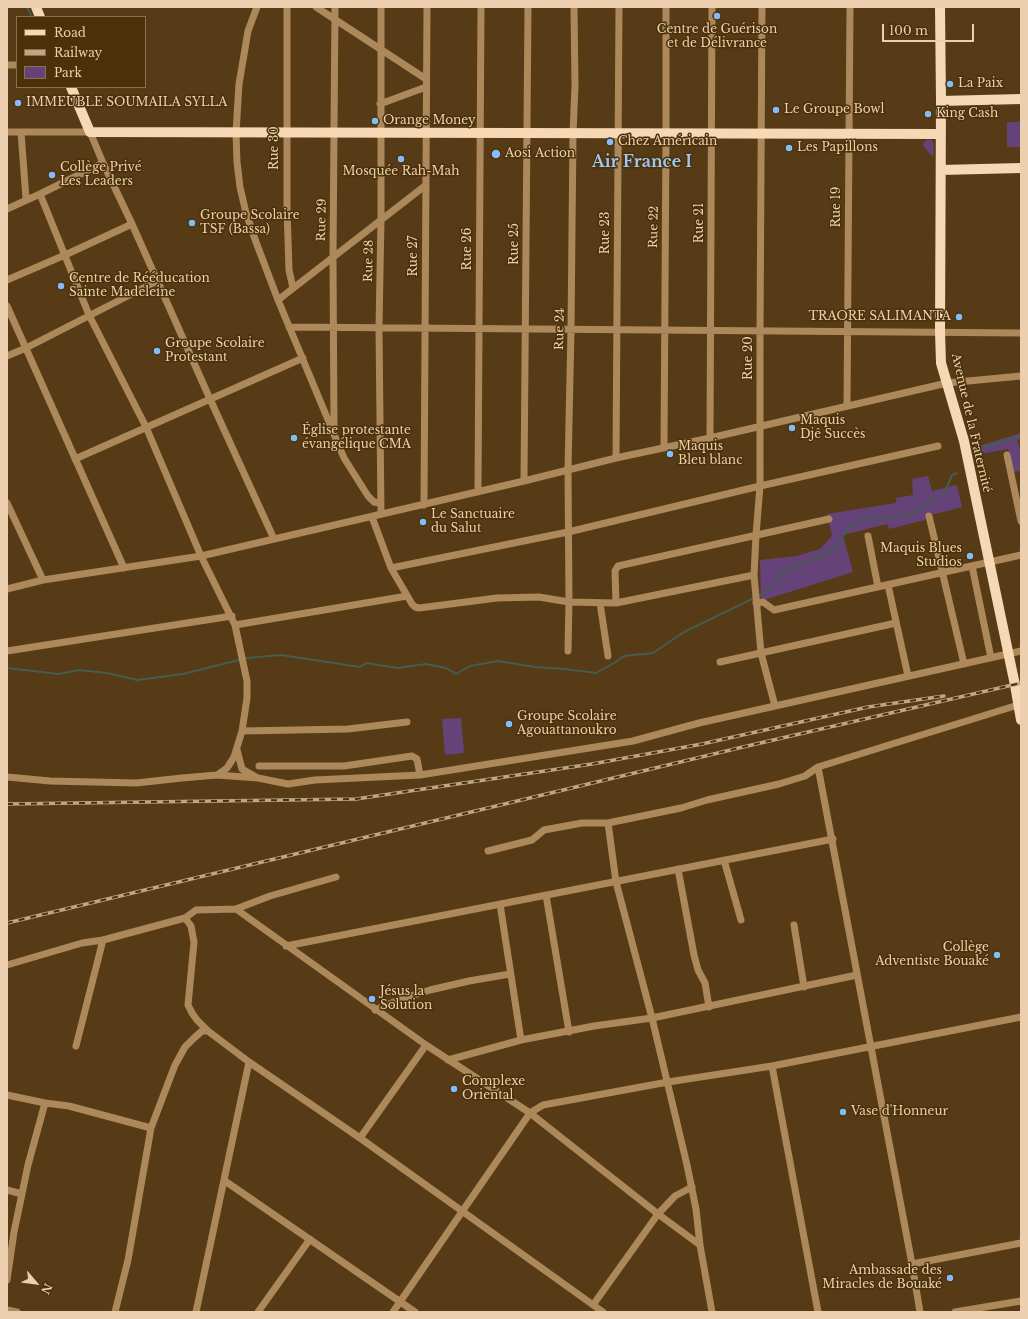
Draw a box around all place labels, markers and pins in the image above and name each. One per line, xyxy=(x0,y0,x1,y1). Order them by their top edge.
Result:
marker: Centre de Guérison et de Délivrance xyxy=(712,11,722,21)
place label: Centre de Guérison et de Délivrance xyxy=(657,23,777,51)
place label: La Paix xyxy=(958,77,1003,91)
marker: La Paix xyxy=(945,79,955,89)
place label: IMMEUBLE SOUMAILA SYLLA xyxy=(26,96,227,110)
marker: IMMEUBLE SOUMAILA SYLLA xyxy=(13,98,23,108)
place label: Le Groupe Bowl xyxy=(784,103,884,117)
marker: Le Groupe Bowl xyxy=(771,105,781,115)
place label: King Cash xyxy=(936,107,998,121)
marker: King Cash xyxy=(923,109,933,119)
place label: Orange Money xyxy=(383,114,476,128)
marker: Orange Money xyxy=(370,116,380,126)
place label: Chez Américain xyxy=(618,135,717,149)
marker: Chez Américain xyxy=(605,137,615,147)
place label: Les Papillons xyxy=(797,141,878,155)
marker: Les Papillons xyxy=(784,143,794,153)
place label: Aosi Action xyxy=(505,147,575,161)
marker: Aosi Action xyxy=(490,148,502,160)
marker: Mosquée Rah-Mah xyxy=(396,154,406,164)
place label: Collège Privé Les Leaders xyxy=(60,161,142,189)
place label: Mosquée Rah-Mah xyxy=(343,165,459,179)
marker: Collège Privé Les Leaders xyxy=(47,170,57,180)
place label: Groupe Scolaire TSF (Bassa) xyxy=(200,209,300,237)
marker: Groupe Scolaire TSF (Bassa) xyxy=(187,218,197,228)
place label: Centre de Rééducation Sainte Madeleine xyxy=(69,272,210,300)
marker: Centre de Rééducation Sainte Madeleine xyxy=(56,281,66,291)
place label: TRAORE SALIMANTA xyxy=(808,310,951,324)
marker: TRAORE SALIMANTA xyxy=(954,312,964,322)
place label: Groupe Scolaire Protestant xyxy=(165,337,265,365)
marker: Groupe Scolaire Protestant xyxy=(152,346,162,356)
place label: Maquis Djê Succès xyxy=(800,414,866,442)
marker: Maquis Djê Succès xyxy=(787,423,797,433)
place label: Église protestante évangélique CMA xyxy=(302,424,411,452)
marker: Église protestante évangélique CMA xyxy=(289,433,299,443)
place label: Maquis Bleu blanc xyxy=(678,440,743,468)
marker: Maquis Bleu blanc xyxy=(665,449,675,459)
place label: Le Sanctuaire du Salut xyxy=(431,508,515,536)
marker: Le Sanctuaire du Salut xyxy=(418,517,428,527)
place label: Maquis Blues Studios xyxy=(880,542,962,570)
marker: Maquis Blues Studios xyxy=(965,551,975,561)
place label: Groupe Scolaire Agouattanoukro xyxy=(517,710,617,738)
marker: Groupe Scolaire Agouattanoukro xyxy=(504,719,514,729)
place label: Collège Adventiste Bouaké xyxy=(875,941,989,969)
marker: Collège Adventiste Bouaké xyxy=(992,950,1002,960)
place label: Jésus la Solution xyxy=(380,985,432,1013)
marker: Jésus la Solution xyxy=(367,994,377,1004)
place label: Complexe Oriental xyxy=(462,1075,525,1103)
marker: Complexe Oriental xyxy=(449,1084,459,1094)
place label: Vase d'Honneur xyxy=(851,1105,948,1119)
marker: Vase d'Honneur xyxy=(838,1107,848,1117)
place label: Ambassade des Miracles de Bouaké xyxy=(822,1264,942,1292)
marker: Ambassade des Miracles de Bouaké xyxy=(945,1273,955,1283)

